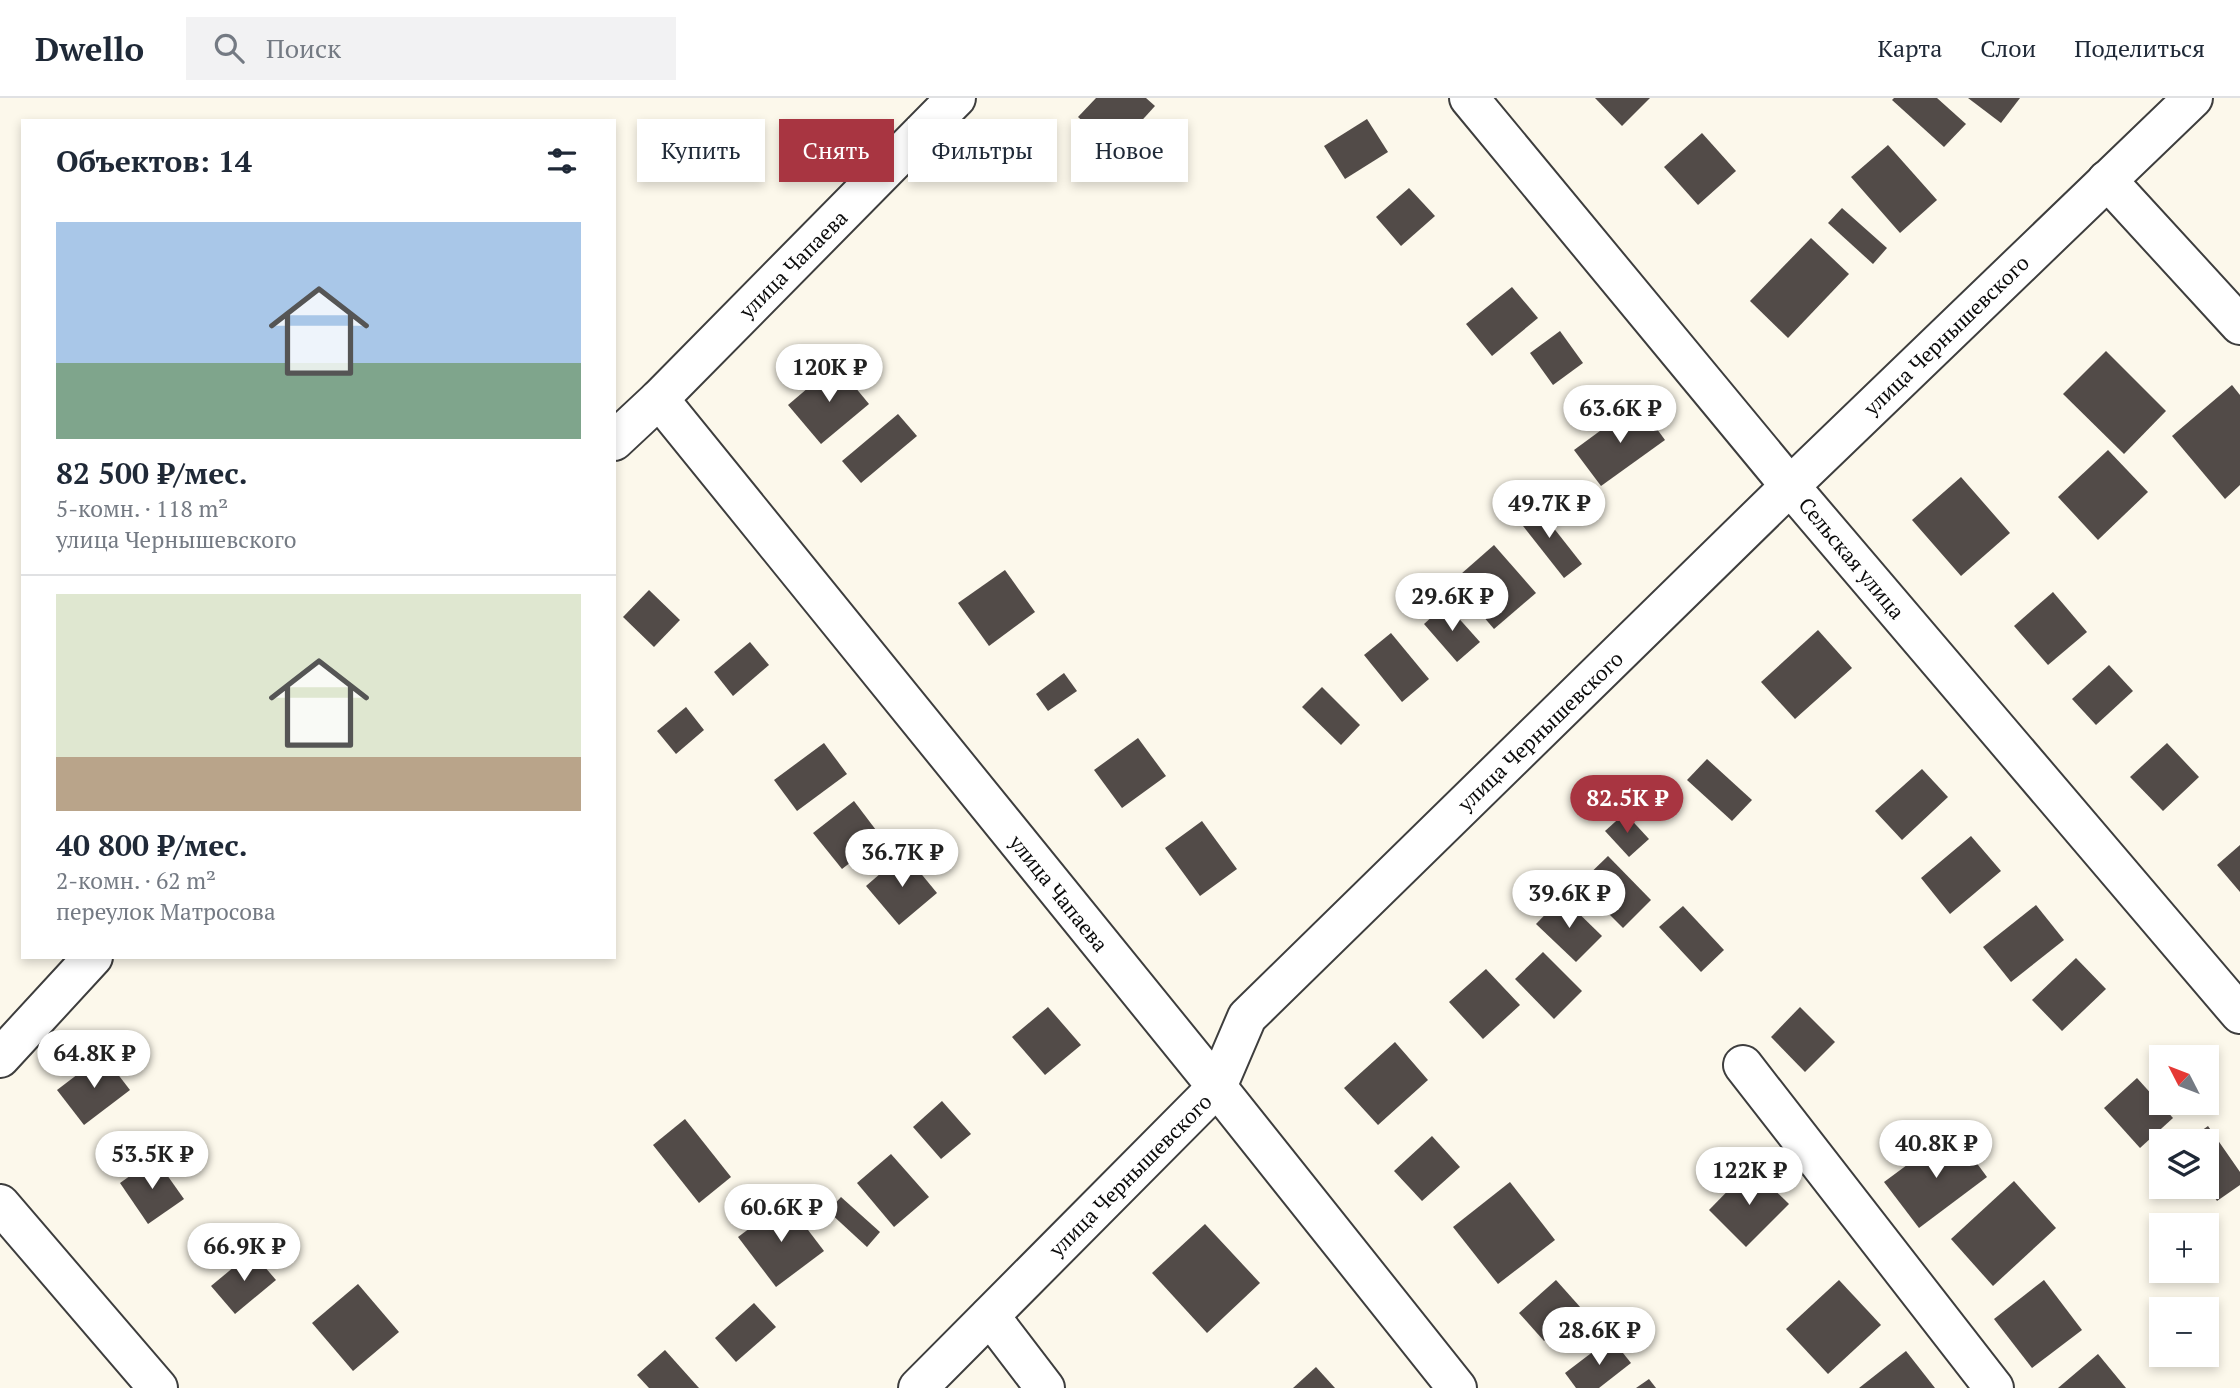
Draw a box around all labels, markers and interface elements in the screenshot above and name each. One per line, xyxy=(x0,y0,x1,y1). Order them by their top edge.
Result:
search box xyxy=(186,17,676,80)
text: Dwello xyxy=(35,27,144,70)
icon: search xyxy=(210,29,248,67)
text: Поиск xyxy=(266,31,341,65)
text: Карта xyxy=(1877,32,1942,64)
text: Слои xyxy=(1980,32,2036,64)
text: Поделиться xyxy=(2074,32,2205,64)
chip: Купить xyxy=(637,119,765,182)
chip: Снять xyxy=(779,119,894,182)
chip: Фильтры xyxy=(908,119,1057,182)
chip: Новое xyxy=(1071,119,1188,182)
text: Объектов: 14 xyxy=(56,141,252,181)
icon: filters xyxy=(543,142,581,180)
street label: улица Чапаева xyxy=(732,203,854,325)
street label: улица Чернышевского xyxy=(1857,249,2035,422)
icon: home xyxy=(256,268,382,394)
pin: 120K ₽ xyxy=(772,344,886,404)
text: 120K ₽ xyxy=(792,351,866,382)
pin: 63.6K ₽ xyxy=(1555,386,1685,445)
text: 63.6K ₽ xyxy=(1579,392,1661,423)
text: 82 500 ₽/мес. xyxy=(56,453,248,493)
pin: 49.7K ₽ xyxy=(1484,480,1614,540)
text: 49.7K ₽ xyxy=(1508,487,1590,518)
street label: Сельская улица xyxy=(1793,491,1911,625)
text: 5-комн. · 118 m² xyxy=(56,493,228,524)
text: улица Чернышевского xyxy=(56,524,297,555)
pin: 29.6K ₽ xyxy=(1387,574,1517,633)
text: 29.6K ₽ xyxy=(1411,580,1493,611)
icon: home xyxy=(256,640,382,766)
street label: улица Чернышевского xyxy=(1451,645,1629,818)
pin: 82.5K ₽ xyxy=(1562,776,1692,835)
text: 82.5K ₽ xyxy=(1586,782,1668,813)
text: 40 800 ₽/мес. xyxy=(56,825,248,865)
street label: улица Чапаева xyxy=(1003,828,1115,958)
pin: 36.7K ₽ xyxy=(837,830,967,889)
text: 36.7K ₽ xyxy=(861,836,943,867)
text: 2-комн. · 62 m² xyxy=(56,865,216,896)
pin: 39.6K ₽ xyxy=(1504,870,1634,930)
text: 39.6K ₽ xyxy=(1528,877,1610,908)
text: переулок Матросова xyxy=(56,896,276,927)
pin: 64.8K ₽ xyxy=(29,1030,159,1090)
text: 64.8K ₽ xyxy=(53,1037,135,1068)
north arrow xyxy=(2149,1045,2219,1115)
map controls xyxy=(2149,1045,2219,1367)
street label: улица Чернышевского xyxy=(1042,1087,1218,1263)
pin: 40.8K ₽ xyxy=(1871,1121,2001,1180)
text: 40.8K ₽ xyxy=(1895,1127,1977,1158)
button: layers xyxy=(2149,1129,2219,1199)
pin: 53.5K ₽ xyxy=(87,1132,217,1191)
text: 53.5K ₽ xyxy=(111,1138,193,1169)
pin: 122K ₽ xyxy=(1692,1148,1806,1207)
text: 122K ₽ xyxy=(1712,1154,1786,1185)
pin: 60.6K ₽ xyxy=(716,1184,846,1244)
text: 60.6K ₽ xyxy=(740,1191,822,1222)
button: + xyxy=(2149,1213,2219,1283)
pin: 66.9K ₽ xyxy=(179,1224,309,1283)
text: 66.9K ₽ xyxy=(203,1230,285,1261)
button: − xyxy=(2149,1297,2219,1367)
pin: 28.6K ₽ xyxy=(1534,1308,1664,1367)
text: 28.6K ₽ xyxy=(1558,1314,1640,1345)

